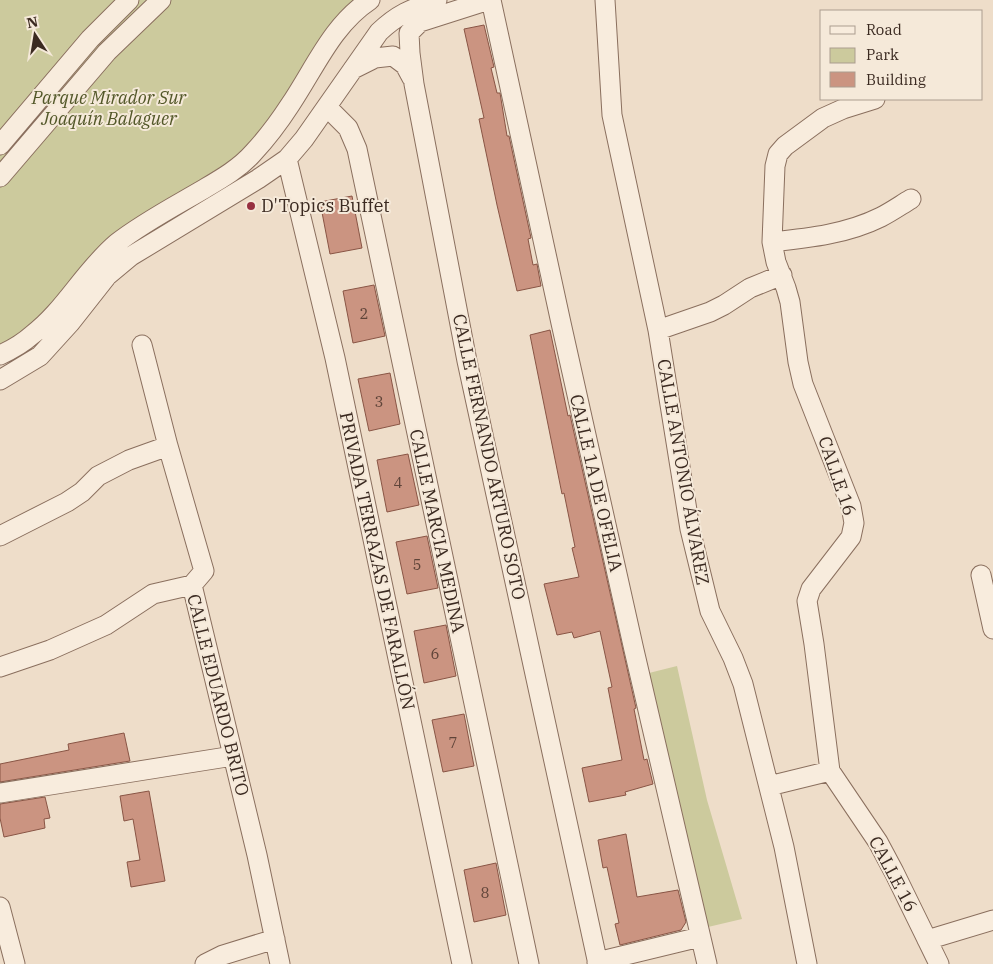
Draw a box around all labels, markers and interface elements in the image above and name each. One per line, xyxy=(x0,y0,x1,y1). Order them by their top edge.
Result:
north arrow xyxy=(10,10,60,60)
legend xyxy=(820,10,983,100)
text: N xyxy=(25,12,40,32)
text: Road xyxy=(866,20,902,39)
text: Park xyxy=(866,45,899,64)
text: Building xyxy=(866,70,926,89)
park label: Parque Mirador Sur Joaquín Balaguer xyxy=(31,86,187,130)
place label: D'Topics Buffet xyxy=(261,194,390,217)
marker: D'Topics Buffet xyxy=(245,200,257,212)
house number: 2 xyxy=(359,304,369,323)
street label: CALLE FERNANDO ARTURO SOTO xyxy=(448,312,531,602)
street label: CALLE ANTONIO ÁLVAREZ xyxy=(652,357,715,587)
house number: 3 xyxy=(374,392,384,411)
street label: CALLE 1A DE OFELIA xyxy=(565,392,628,575)
street label: PRIVADA TERRAZAS DE FARALLÓN xyxy=(335,410,420,712)
street label: CALLE MARCIA MEDINA xyxy=(405,427,470,635)
street label: CALLE 16 xyxy=(813,433,862,519)
house number: 4 xyxy=(393,473,403,492)
house number: 5 xyxy=(412,555,422,574)
street label: CALLE EDUARDO BRITO xyxy=(182,592,255,798)
house number: 6 xyxy=(430,644,440,663)
house number: 7 xyxy=(448,733,458,752)
street label: CALLE 16 xyxy=(864,832,923,916)
house number: 8 xyxy=(480,883,490,902)

